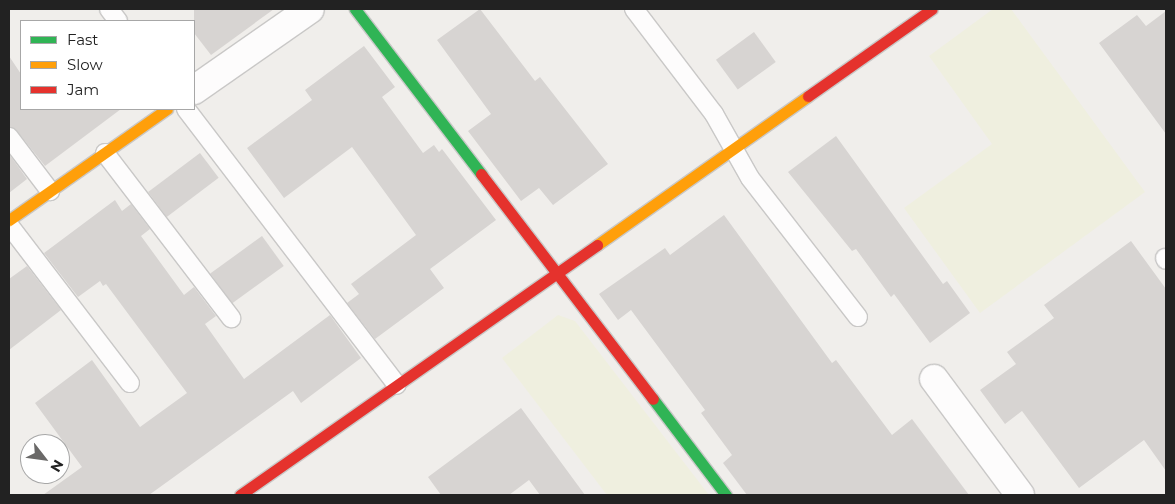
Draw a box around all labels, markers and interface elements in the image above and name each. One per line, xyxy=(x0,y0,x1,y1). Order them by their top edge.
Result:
legend xyxy=(20,20,195,110)
text: Fast xyxy=(67,30,98,49)
text: Slow xyxy=(67,55,103,74)
text: Jam xyxy=(67,80,99,99)
north arrow xyxy=(20,434,70,484)
text: N xyxy=(47,457,68,475)

